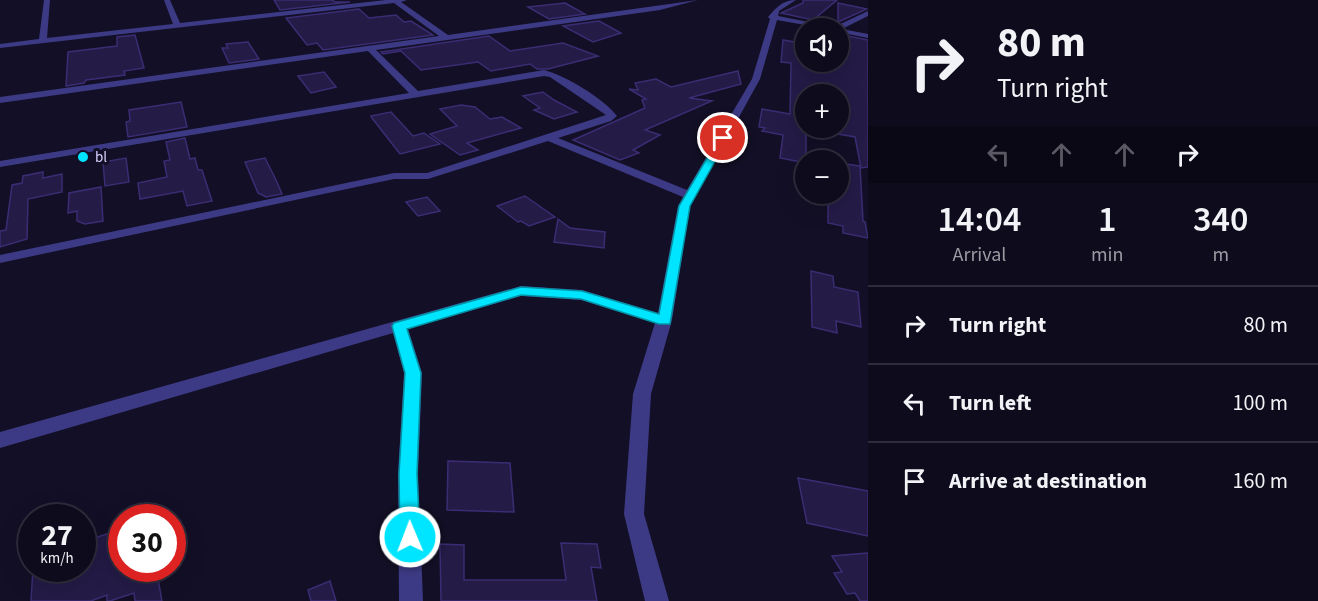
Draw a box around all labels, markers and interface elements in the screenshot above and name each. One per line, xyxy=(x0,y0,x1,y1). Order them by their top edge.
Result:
text: 80 m xyxy=(997,13,1086,73)
map controls xyxy=(795,18,849,204)
button: sound xyxy=(795,18,849,72)
icon: right xyxy=(898,24,976,102)
text: Turn right xyxy=(997,69,1108,108)
button: + xyxy=(795,84,849,138)
pin xyxy=(697,112,748,163)
icon: arrive xyxy=(706,121,739,154)
icon: left xyxy=(982,138,1015,171)
icon: ahead xyxy=(1045,138,1078,171)
icon: ahead xyxy=(1108,138,1141,171)
icon: right xyxy=(1171,138,1204,171)
place label: bl xyxy=(95,147,107,168)
marker: bl xyxy=(76,150,90,164)
button: − xyxy=(795,150,849,204)
text: 14:04 xyxy=(938,194,1021,245)
text: 1 xyxy=(1098,194,1116,245)
text: 340 xyxy=(1193,194,1248,245)
text: Arrival xyxy=(953,241,1006,269)
text: min xyxy=(1091,241,1123,269)
text: m xyxy=(1212,241,1229,269)
icon: right xyxy=(898,309,931,342)
text: Turn right xyxy=(949,309,1046,341)
text: 80 m xyxy=(1243,309,1288,341)
icon: left xyxy=(898,387,931,420)
text: Turn left xyxy=(949,387,1031,419)
text: 100 m xyxy=(1233,387,1288,419)
icon: arrive xyxy=(898,465,931,498)
text: Arrive at destination xyxy=(949,465,1147,497)
text: 160 m xyxy=(1233,465,1288,497)
speed limit sign: 30 xyxy=(108,504,186,582)
position arrow xyxy=(378,505,442,569)
text: 27 xyxy=(41,514,73,557)
text: km/h xyxy=(40,548,74,569)

